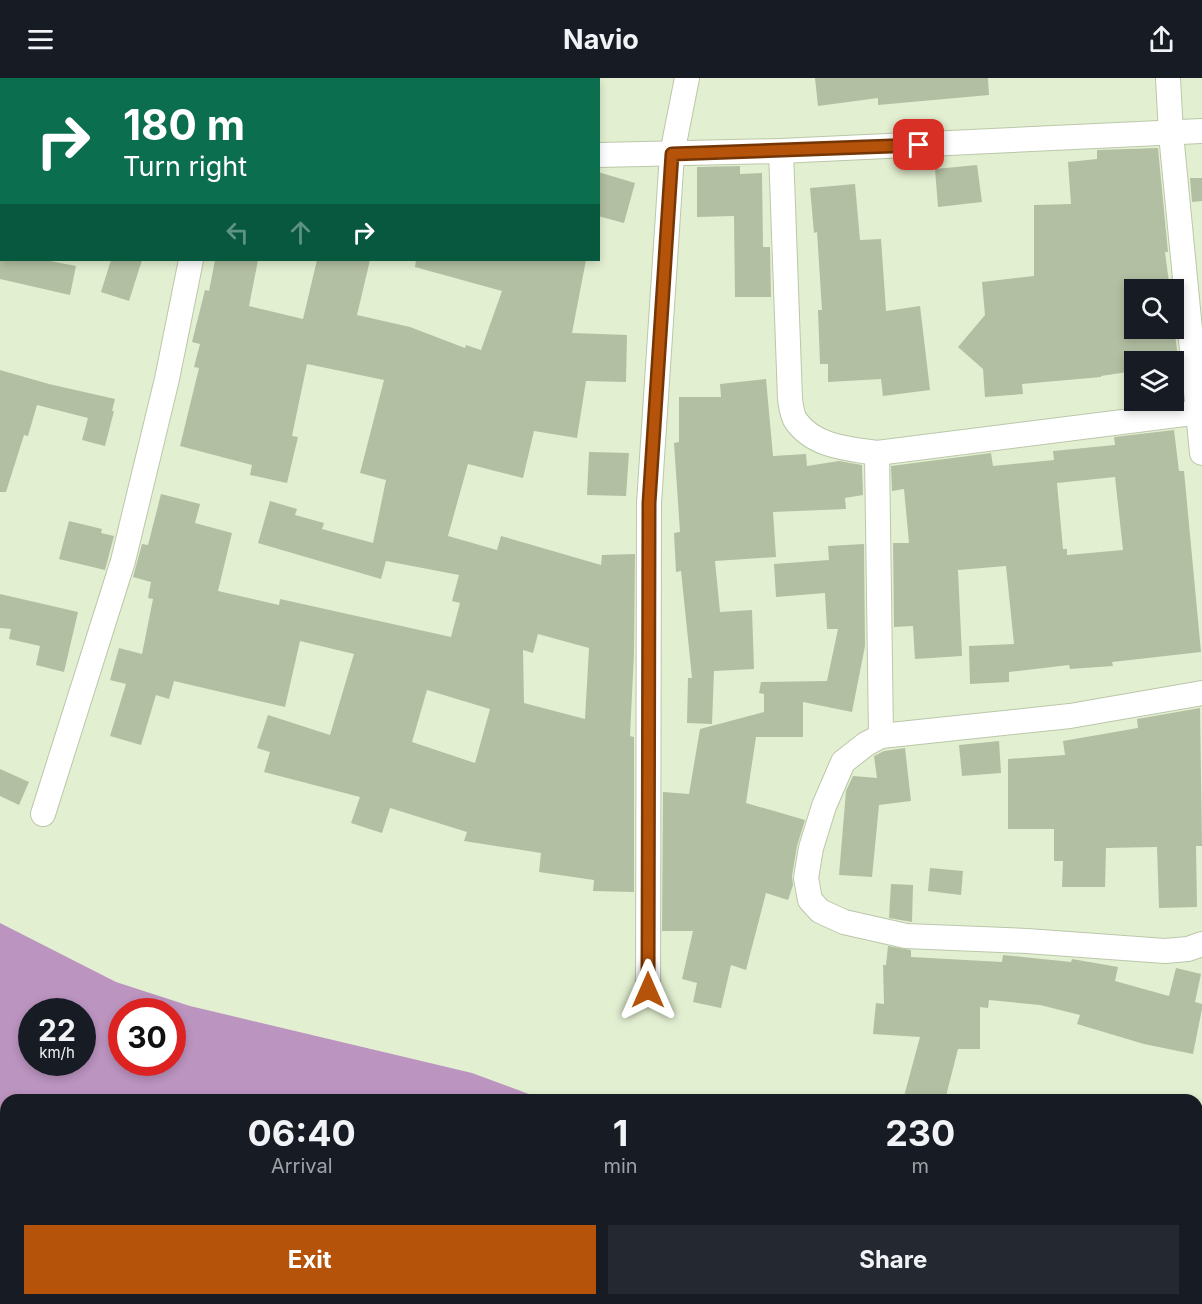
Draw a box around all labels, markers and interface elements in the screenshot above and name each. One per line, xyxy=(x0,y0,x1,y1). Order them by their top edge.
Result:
icon: menu xyxy=(24,23,57,56)
text: Navio xyxy=(563,23,639,56)
icon: share xyxy=(1145,23,1178,56)
text: 180 m xyxy=(123,99,245,150)
icon: right xyxy=(24,102,102,180)
pin xyxy=(893,119,944,170)
icon: arrive xyxy=(902,128,935,161)
text: Turn right xyxy=(123,150,247,183)
icon: left xyxy=(221,216,254,249)
icon: ahead xyxy=(284,216,317,249)
icon: right xyxy=(347,216,380,249)
map controls xyxy=(1124,279,1184,411)
button: search xyxy=(1124,279,1184,339)
button: layers xyxy=(1124,351,1184,411)
position arrow xyxy=(616,958,680,1022)
speed limit sign: 30 xyxy=(108,998,186,1076)
text: 22 xyxy=(38,1012,76,1048)
text: km/h xyxy=(39,1043,75,1062)
text: 06:40 xyxy=(248,1111,356,1155)
text: 1 xyxy=(613,1111,628,1155)
text: 230 xyxy=(885,1111,955,1155)
text: Arrival xyxy=(271,1154,332,1178)
text: min xyxy=(603,1154,638,1178)
text: m xyxy=(912,1154,929,1178)
button: Exit xyxy=(24,1225,596,1294)
button: Share xyxy=(608,1225,1179,1294)

